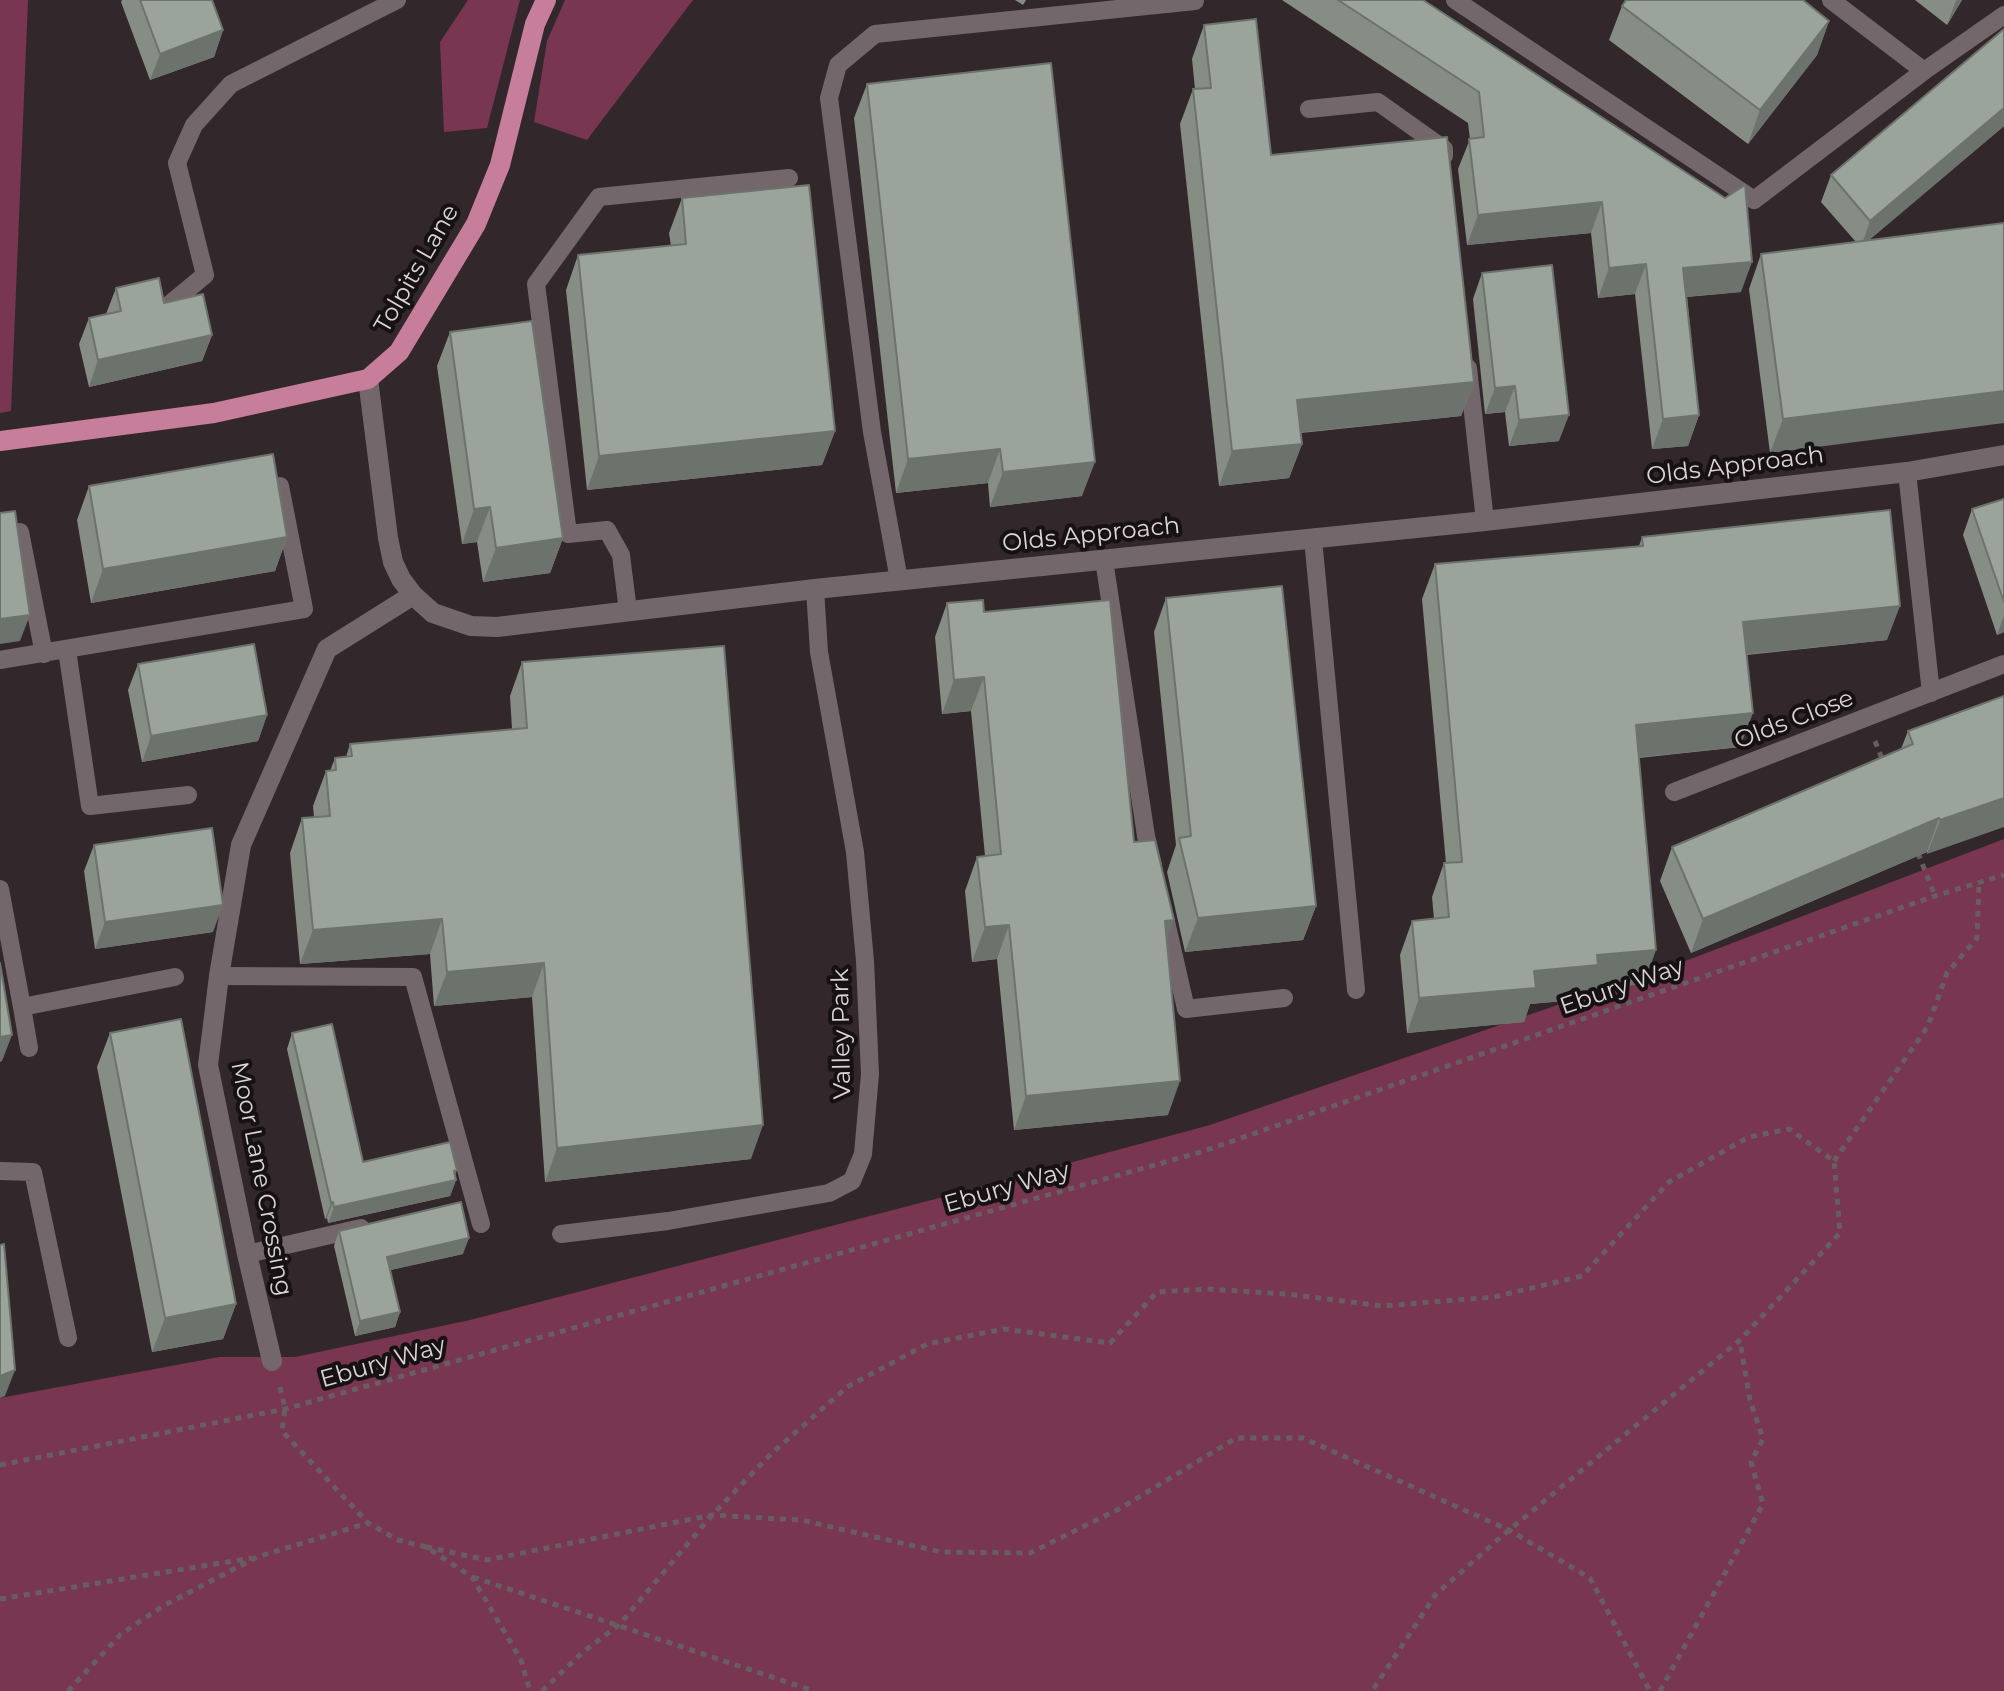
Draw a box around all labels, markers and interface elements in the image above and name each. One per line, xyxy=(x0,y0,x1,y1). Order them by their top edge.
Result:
street label: Tolpits Lane xyxy=(369,200,465,338)
street label: Olds Approach xyxy=(1645,441,1825,491)
street label: Olds Approach xyxy=(1001,511,1181,559)
street label: Olds Close xyxy=(1730,684,1858,756)
street label: Ebury Way xyxy=(1556,952,1688,1022)
street label: Valley Park xyxy=(826,968,858,1100)
street label: Moor Lane Crossing xyxy=(224,1059,298,1299)
street label: Ebury Way xyxy=(941,1156,1073,1220)
street label: Ebury Way xyxy=(317,1331,449,1395)

